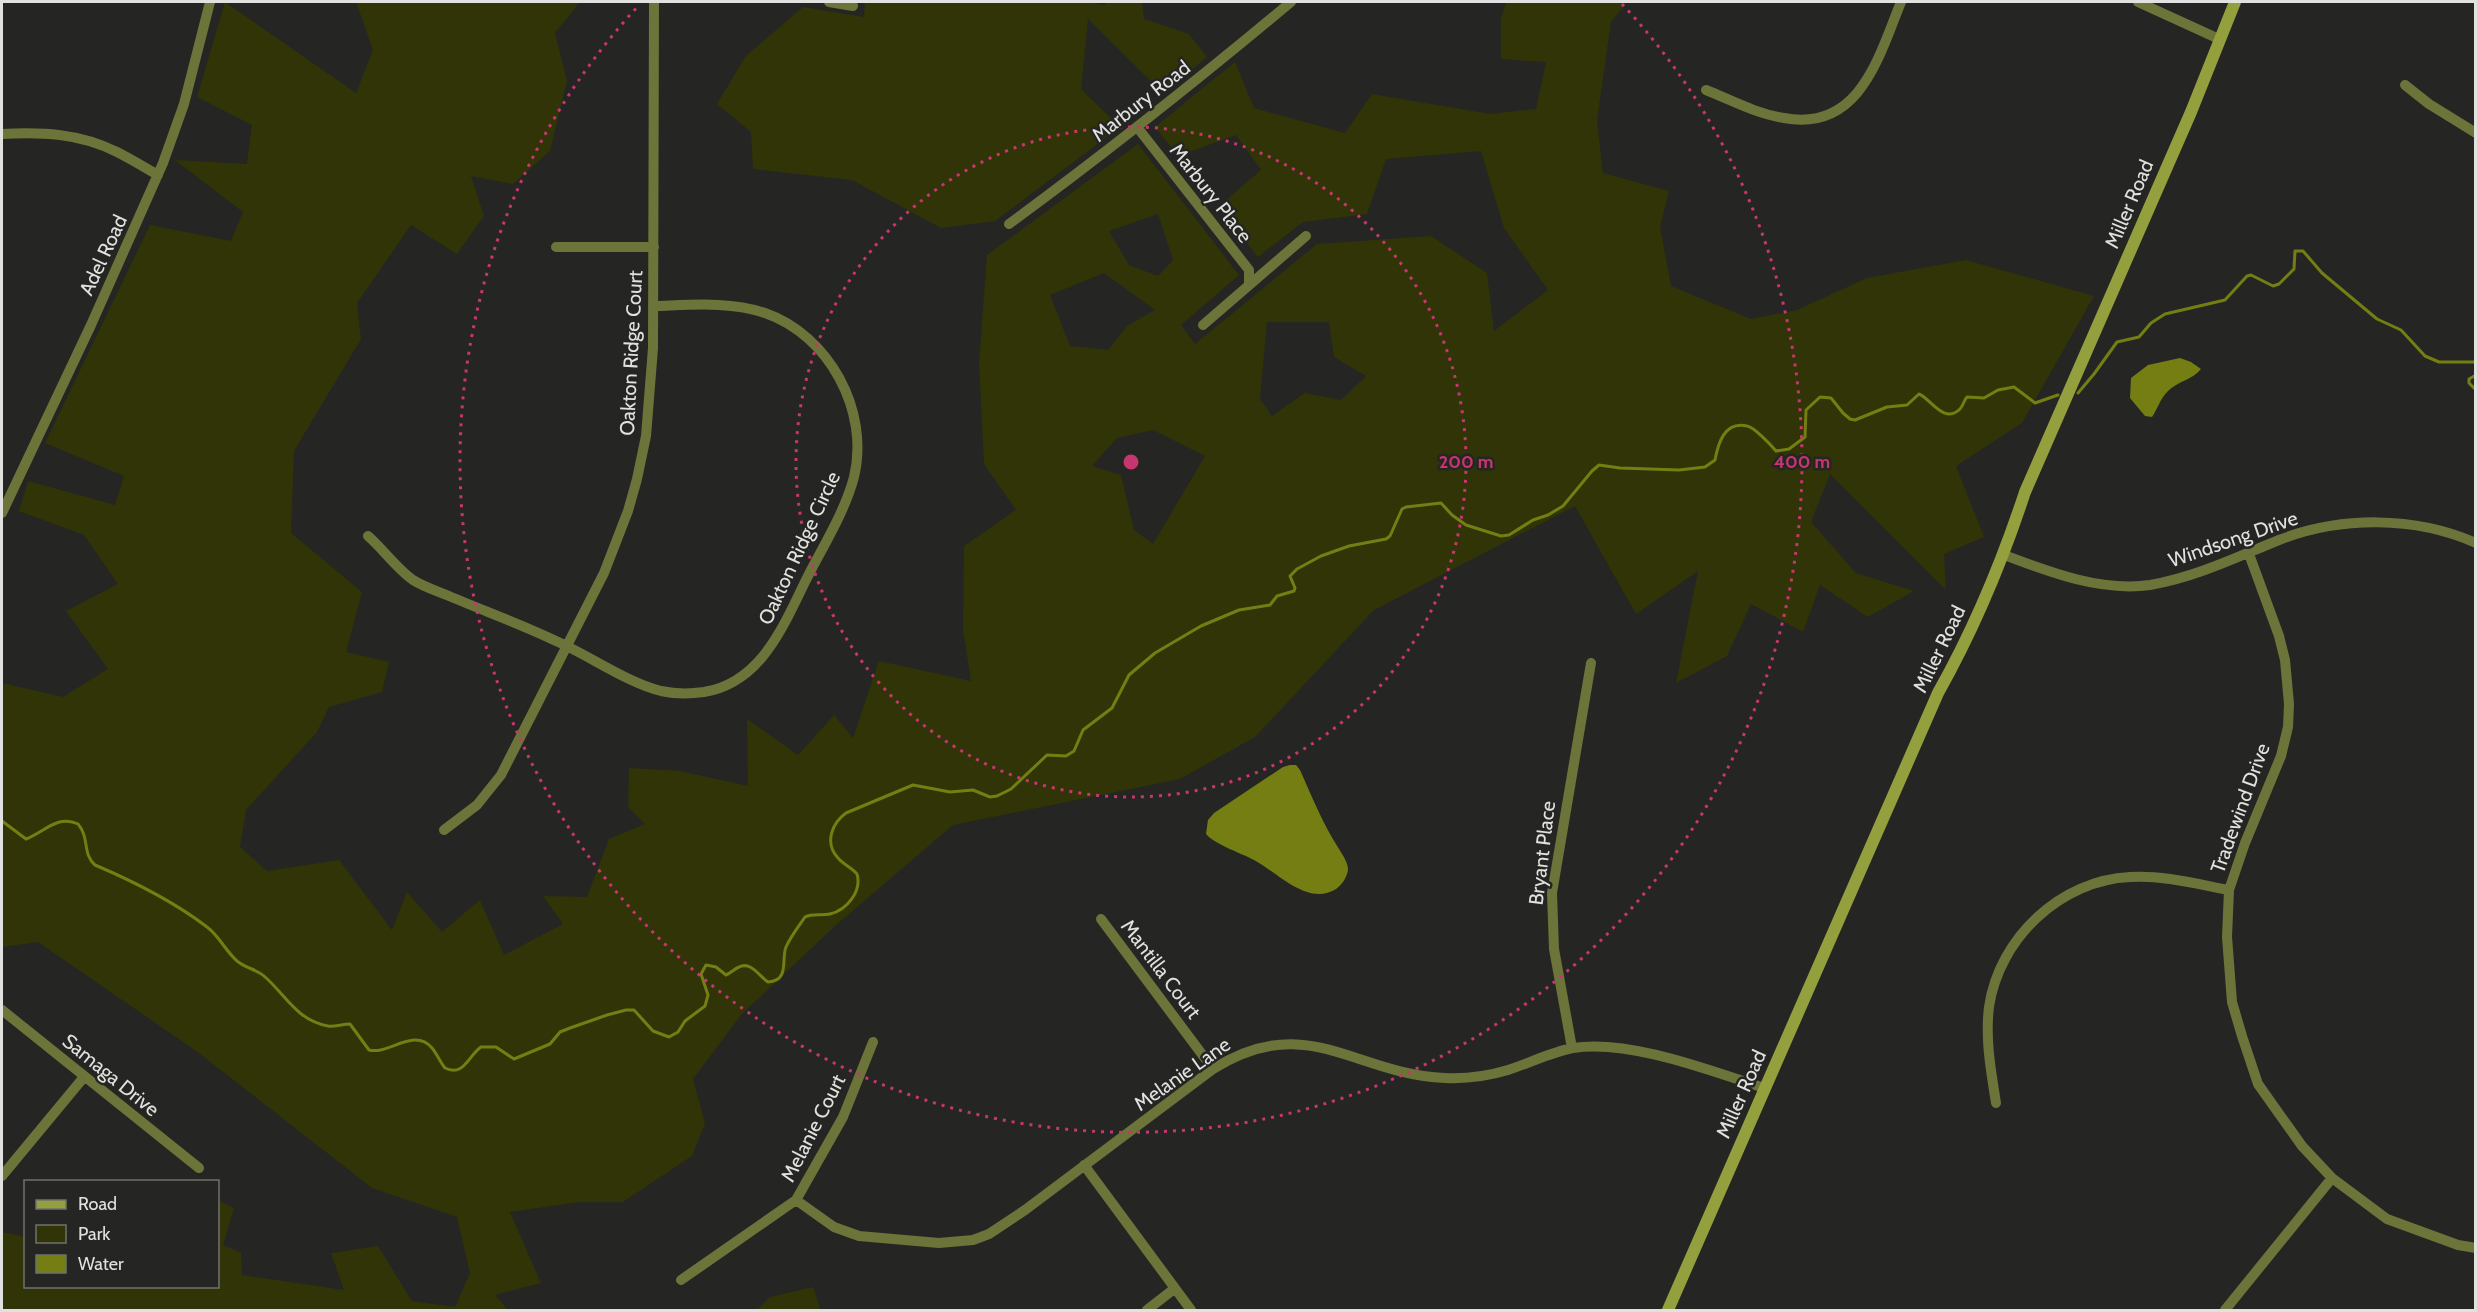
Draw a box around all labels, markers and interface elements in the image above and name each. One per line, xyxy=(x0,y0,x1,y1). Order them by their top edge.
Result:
street label: Marbury Road xyxy=(1087,55,1195,147)
street label: Marbury Place xyxy=(1165,139,1257,247)
street label: Miller Road xyxy=(2100,156,2158,252)
street label: Adel Road xyxy=(74,211,132,299)
street label: Oakton Ridge Court xyxy=(615,269,647,436)
text: 200 m xyxy=(1439,451,1493,473)
text: 400 m xyxy=(1774,451,1830,473)
centre of rings xyxy=(1121,452,1141,472)
street label: Oakton Ridge Circle xyxy=(753,468,845,628)
street label: Windsong Drive xyxy=(2165,506,2301,572)
street label: Miller Road xyxy=(1908,601,1970,697)
street label: Tradewind Drive xyxy=(2205,740,2275,876)
street label: Bryant Place xyxy=(1524,800,1560,906)
street label: Mantilla Court xyxy=(1116,915,1206,1023)
street label: Samaga Drive xyxy=(58,1029,164,1121)
street label: Melanie Lane xyxy=(1129,1032,1235,1116)
street label: Miller Road xyxy=(1711,1046,1771,1142)
street label: Melanie Court xyxy=(776,1070,850,1186)
legend xyxy=(24,1180,219,1288)
text: Road xyxy=(78,1193,117,1215)
text: Park xyxy=(78,1223,111,1245)
text: Water xyxy=(78,1253,124,1275)

